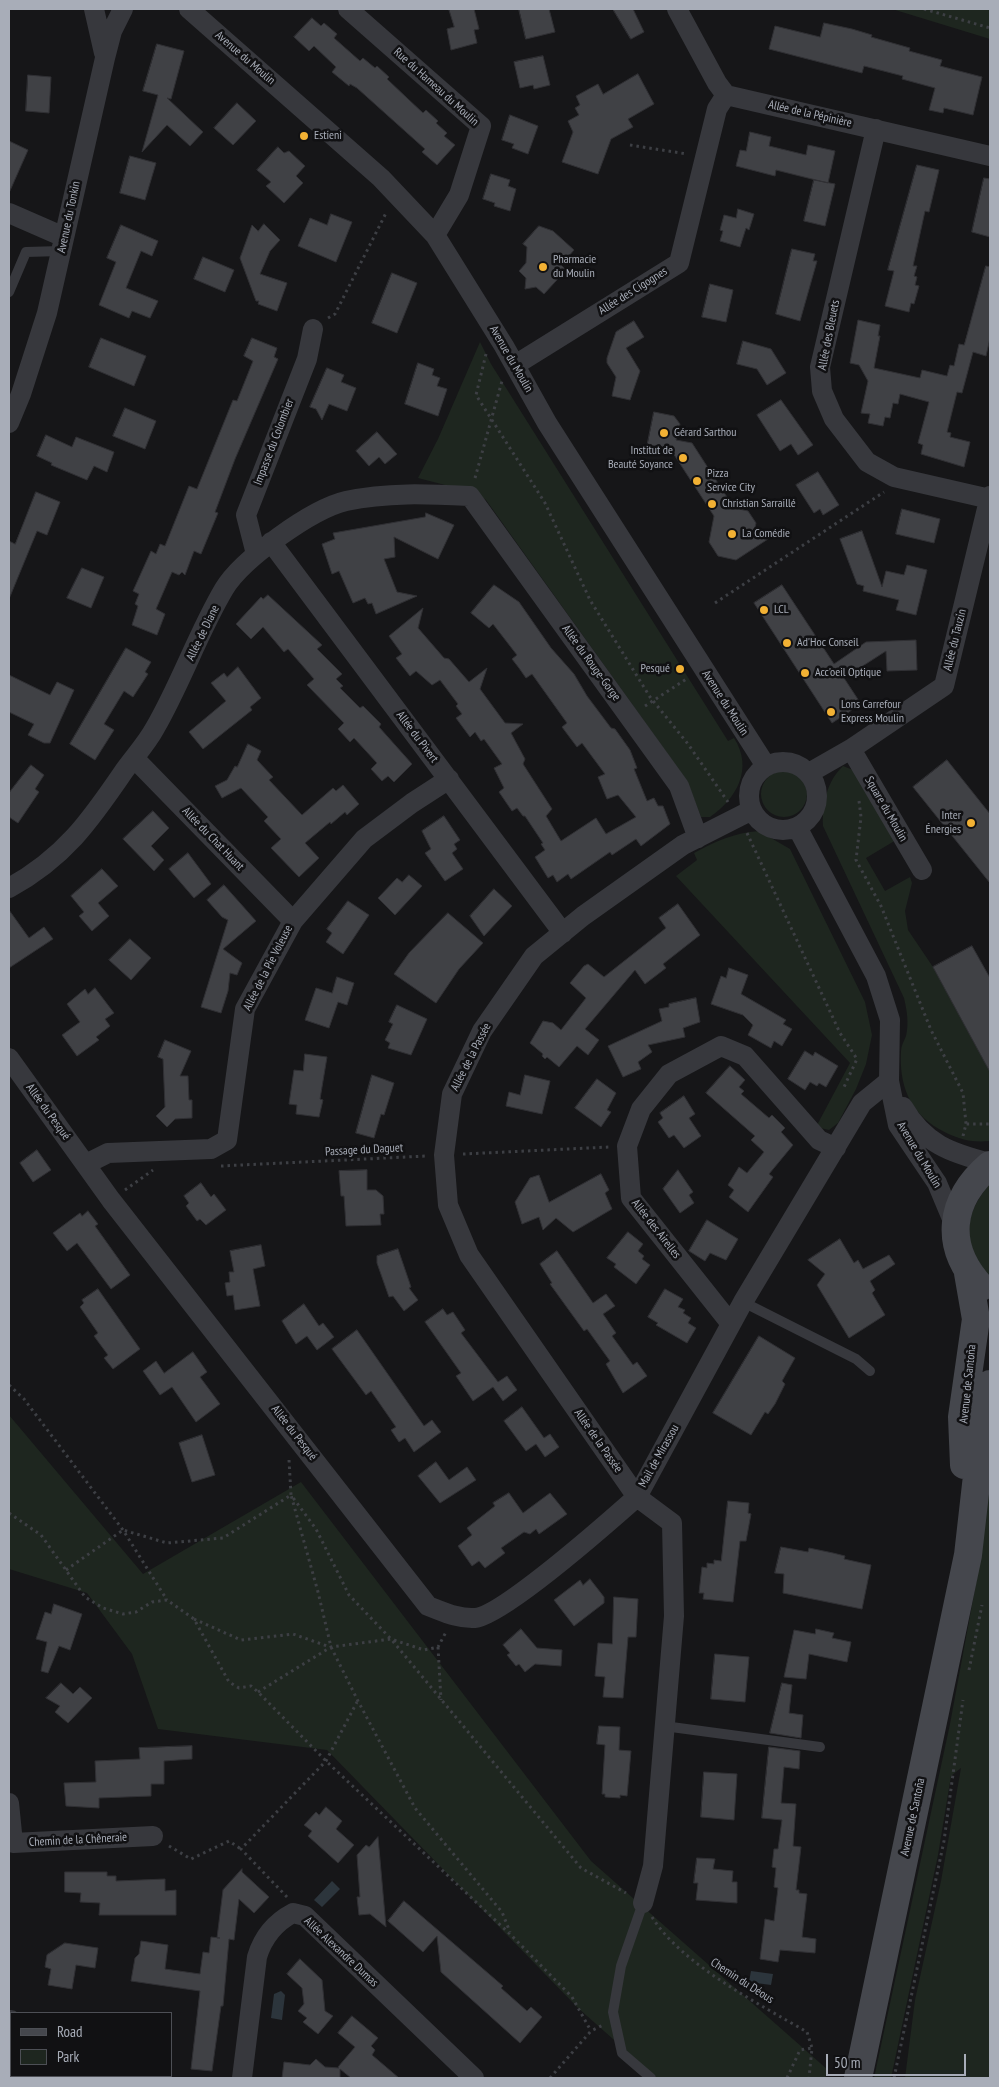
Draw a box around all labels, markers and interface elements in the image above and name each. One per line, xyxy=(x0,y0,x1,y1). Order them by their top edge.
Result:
street label: Avenue du Moulin xyxy=(212,28,278,88)
street label: Rue du Hameau du Moulin xyxy=(390,45,482,129)
street label: Allée de la Pépinière xyxy=(767,97,853,131)
place label: Estieni xyxy=(314,129,342,143)
marker: Estieni xyxy=(298,130,310,142)
street label: Avenue du Tonkin xyxy=(54,180,84,254)
place label: Pharmacie du Moulin xyxy=(553,253,596,281)
marker: Pharmacie du Moulin xyxy=(537,261,549,273)
street label: Allée des Cigognes xyxy=(596,264,670,318)
street label: Allée des Bleuets xyxy=(815,299,843,371)
street label: Avenue du Moulin xyxy=(486,323,536,395)
street label: Impasse du Colombier xyxy=(251,397,297,487)
place label: Gérard Sarthou xyxy=(674,426,736,440)
marker: Gérard Sarthou xyxy=(658,427,670,439)
place label: Institut de Beauté Soyance xyxy=(608,444,673,472)
marker: Institut de Beauté Soyance xyxy=(677,452,689,464)
place label: Pizza Service City xyxy=(707,467,755,495)
marker: Pizza Service City xyxy=(691,475,703,487)
place label: Christian Sarraillé xyxy=(722,497,796,511)
marker: Christian Sarraillé xyxy=(706,498,718,510)
place label: La Comédie xyxy=(742,527,790,541)
marker: La Comédie xyxy=(726,528,738,540)
street label: Allée de Diane xyxy=(183,603,223,663)
place label: LCL xyxy=(774,603,789,617)
marker: LCL xyxy=(758,604,770,616)
street label: Allée du Tauzin xyxy=(940,608,970,672)
street label: Allée du Rouge-Gorge xyxy=(559,622,623,704)
place label: Ad'Hoc Conseil xyxy=(797,636,858,650)
marker: Ad'Hoc Conseil xyxy=(781,637,793,649)
place label: Pesqué xyxy=(641,662,670,676)
marker: Pesqué xyxy=(674,663,686,675)
place label: Acc'oeil Optique xyxy=(815,666,881,680)
marker: Acc'oeil Optique xyxy=(799,667,811,679)
street label: Avenue du Moulin xyxy=(699,668,751,738)
place label: Lons Carrefour Express Moulin xyxy=(841,698,904,726)
marker: Lons Carrefour Express Moulin xyxy=(825,706,837,718)
street label: Allée du Pivert xyxy=(393,708,441,766)
street label: Square du Moulin xyxy=(862,774,910,844)
street label: Allée du Chat Huant xyxy=(179,804,247,874)
place label: Inter Énergies xyxy=(926,809,961,837)
marker: Inter Énergies xyxy=(965,817,977,829)
street label: Allée de la Pie Voleuse xyxy=(240,923,296,1013)
street label: Allée de la Passée xyxy=(448,1021,494,1093)
street label: Allée du Pesqué xyxy=(23,1081,73,1143)
street label: Avenue du Moulin xyxy=(894,1119,944,1191)
street label: Passage du Daguet xyxy=(325,1141,403,1159)
street label: Allée des Airelles xyxy=(628,1196,684,1262)
street label: Avenue de Santoña xyxy=(957,1344,979,1424)
street label: Allée du Pesqué xyxy=(268,1403,320,1463)
street label: Allée de la Passée xyxy=(571,1406,625,1476)
street label: Mail de Mirassou xyxy=(636,1422,682,1490)
street label: Avenue de Santoña xyxy=(898,1777,928,1857)
street label: Chemin de la Chêneraie xyxy=(28,1830,128,1850)
street label: Allée Alexandre Dumas xyxy=(301,1914,381,1990)
street label: Chemin du Déous xyxy=(708,1955,776,2007)
legend xyxy=(10,2012,172,2077)
text: Road xyxy=(57,2022,83,2041)
scale bar xyxy=(829,2044,969,2076)
text: Park xyxy=(57,2047,79,2066)
text: 50 m xyxy=(834,2053,860,2072)

